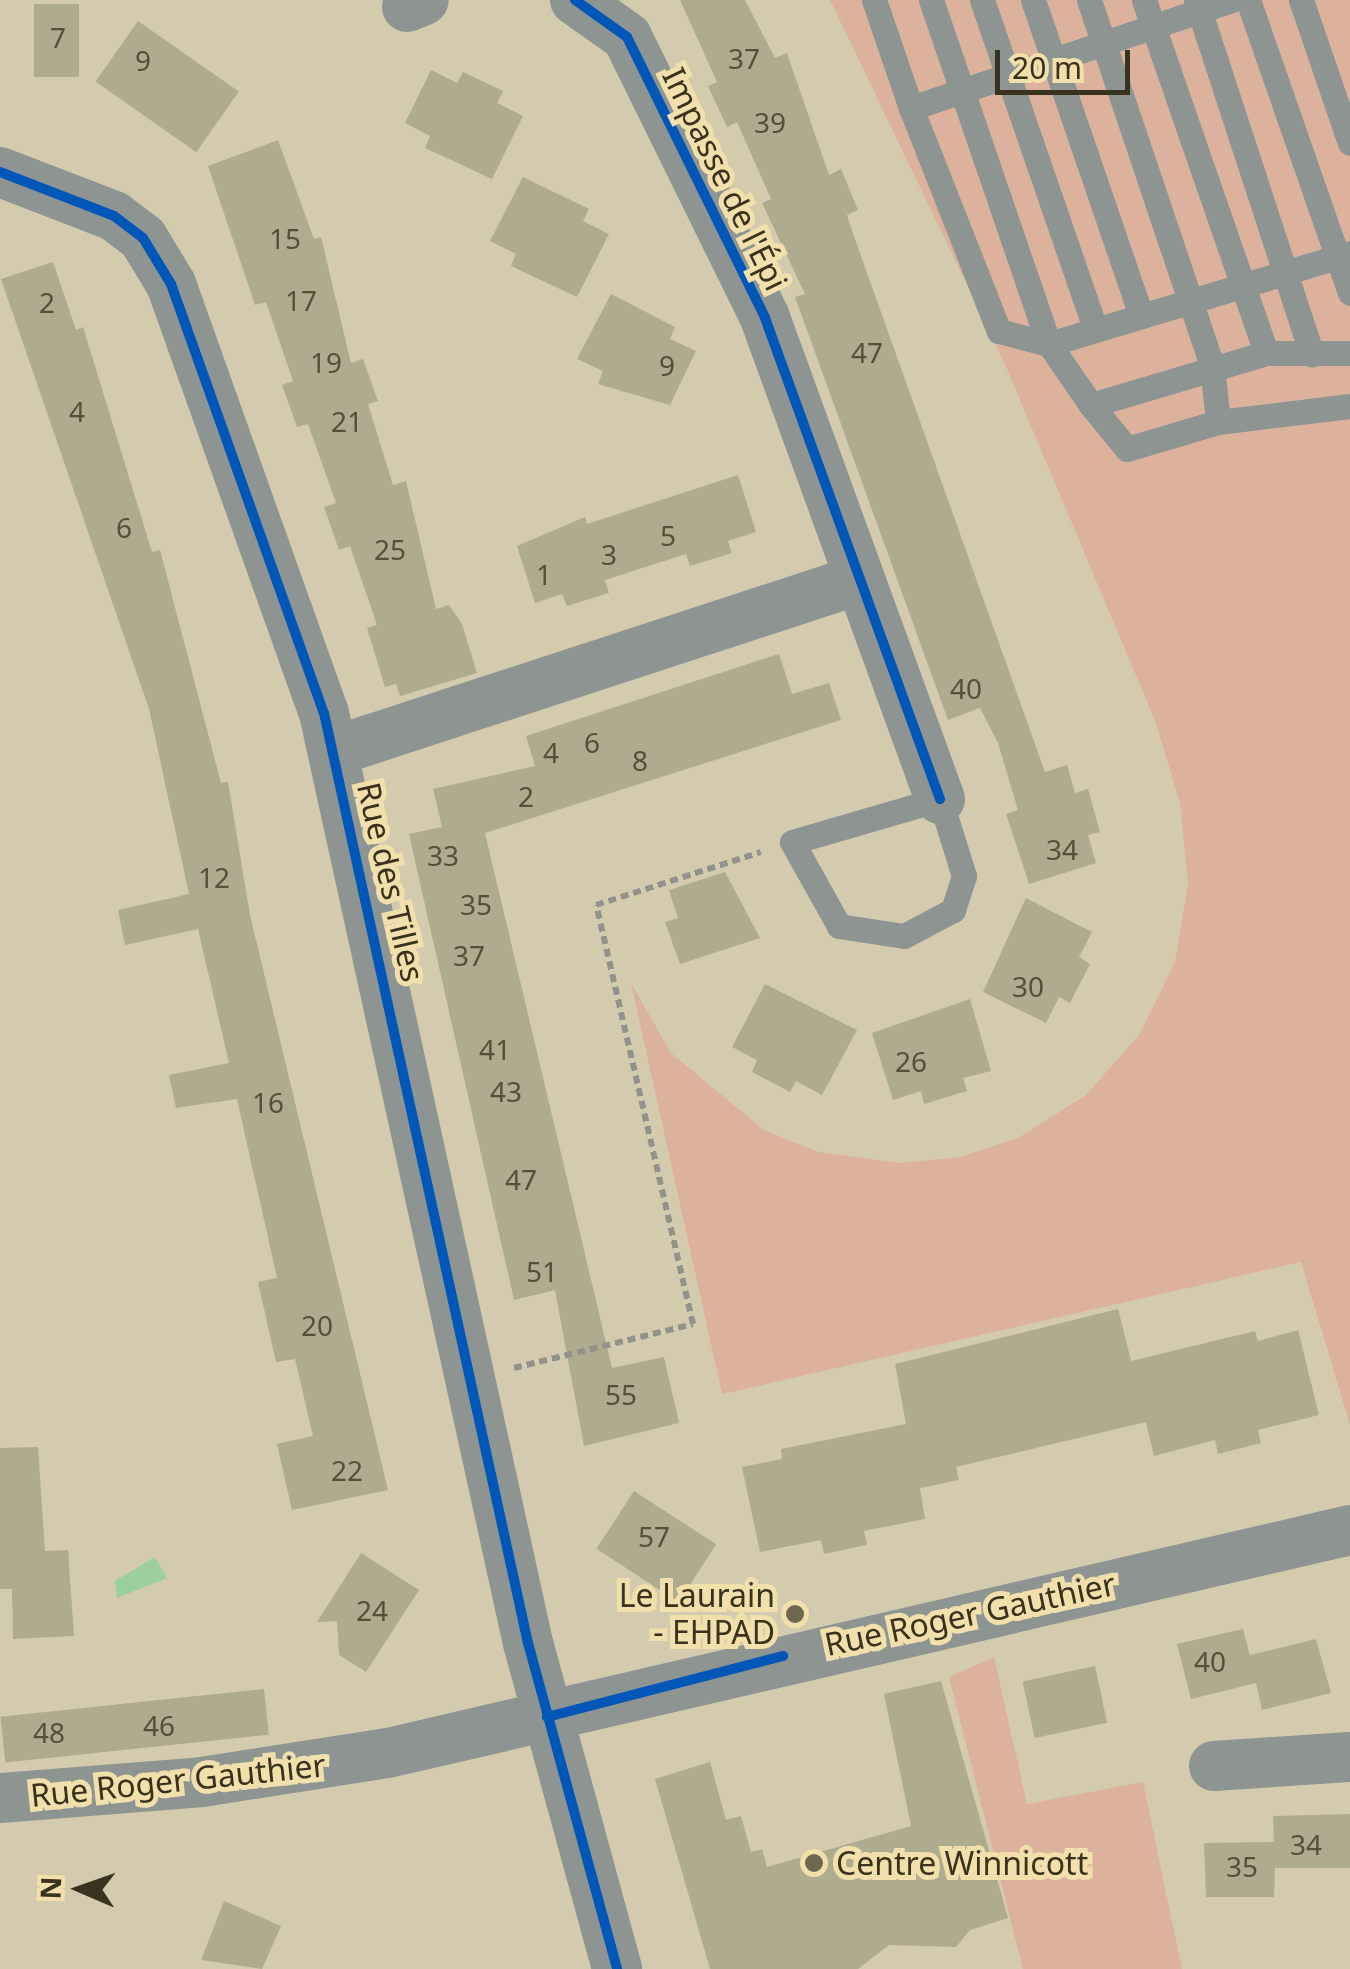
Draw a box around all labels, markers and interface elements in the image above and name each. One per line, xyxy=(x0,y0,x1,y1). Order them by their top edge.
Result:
house number: 7 xyxy=(50,20,66,54)
scale bar xyxy=(1000,30,1135,92)
house number: 37 xyxy=(728,41,760,75)
house number: 9 xyxy=(135,43,151,77)
text: 20 m xyxy=(1012,47,1082,88)
street label: Impasse de l'Épi xyxy=(655,62,795,296)
house number: 39 xyxy=(754,105,786,139)
house number: 15 xyxy=(269,221,301,255)
house number: 17 xyxy=(285,283,317,317)
house number: 2 xyxy=(39,285,55,319)
house number: 47 xyxy=(851,335,883,369)
house number: 19 xyxy=(310,345,342,379)
house number: 9 xyxy=(659,348,675,382)
house number: 4 xyxy=(69,394,85,428)
house number: 21 xyxy=(331,404,363,438)
house number: 6 xyxy=(116,510,132,544)
house number: 5 xyxy=(660,518,676,552)
house number: 25 xyxy=(374,532,406,566)
house number: 3 xyxy=(601,537,617,571)
house number: 1 xyxy=(536,557,552,591)
house number: 40 xyxy=(950,671,982,705)
house number: 6 xyxy=(584,725,600,759)
house number: 4 xyxy=(543,735,559,769)
house number: 8 xyxy=(632,743,648,777)
street label: Rue des Tilles xyxy=(349,779,433,985)
house number: 2 xyxy=(518,779,534,813)
house number: 34 xyxy=(1046,832,1078,866)
house number: 33 xyxy=(427,838,459,872)
house number: 12 xyxy=(198,860,230,894)
house number: 35 xyxy=(460,887,492,921)
house number: 37 xyxy=(453,938,485,972)
house number: 30 xyxy=(1012,969,1044,1003)
house number: 41 xyxy=(479,1032,511,1066)
house number: 26 xyxy=(895,1044,927,1078)
house number: 43 xyxy=(490,1074,522,1108)
house number: 16 xyxy=(252,1085,284,1119)
house number: 47 xyxy=(505,1162,537,1196)
house number: 51 xyxy=(526,1254,558,1288)
house number: 20 xyxy=(301,1308,333,1342)
house number: 55 xyxy=(605,1377,637,1411)
house number: 22 xyxy=(331,1453,363,1487)
house number: 57 xyxy=(638,1519,670,1553)
street label: Rue Roger Gauthier xyxy=(821,1564,1119,1664)
place label: Le Laurain - EHPAD xyxy=(619,1577,775,1652)
house number: 24 xyxy=(356,1593,388,1627)
marker: Le Laurain - EHPAD xyxy=(784,1603,806,1625)
house number: 40 xyxy=(1194,1644,1226,1678)
house number: 46 xyxy=(143,1708,175,1742)
house number: 48 xyxy=(33,1715,65,1749)
street label: Rue Roger Gauthier xyxy=(29,1745,327,1815)
house number: 34 xyxy=(1290,1827,1322,1861)
north arrow xyxy=(30,1839,130,1939)
place label: Centre Winnicott xyxy=(836,1844,1088,1882)
house number: 35 xyxy=(1226,1849,1258,1883)
marker: Centre Winnicott xyxy=(801,1850,827,1876)
text: N xyxy=(31,1876,69,1900)

